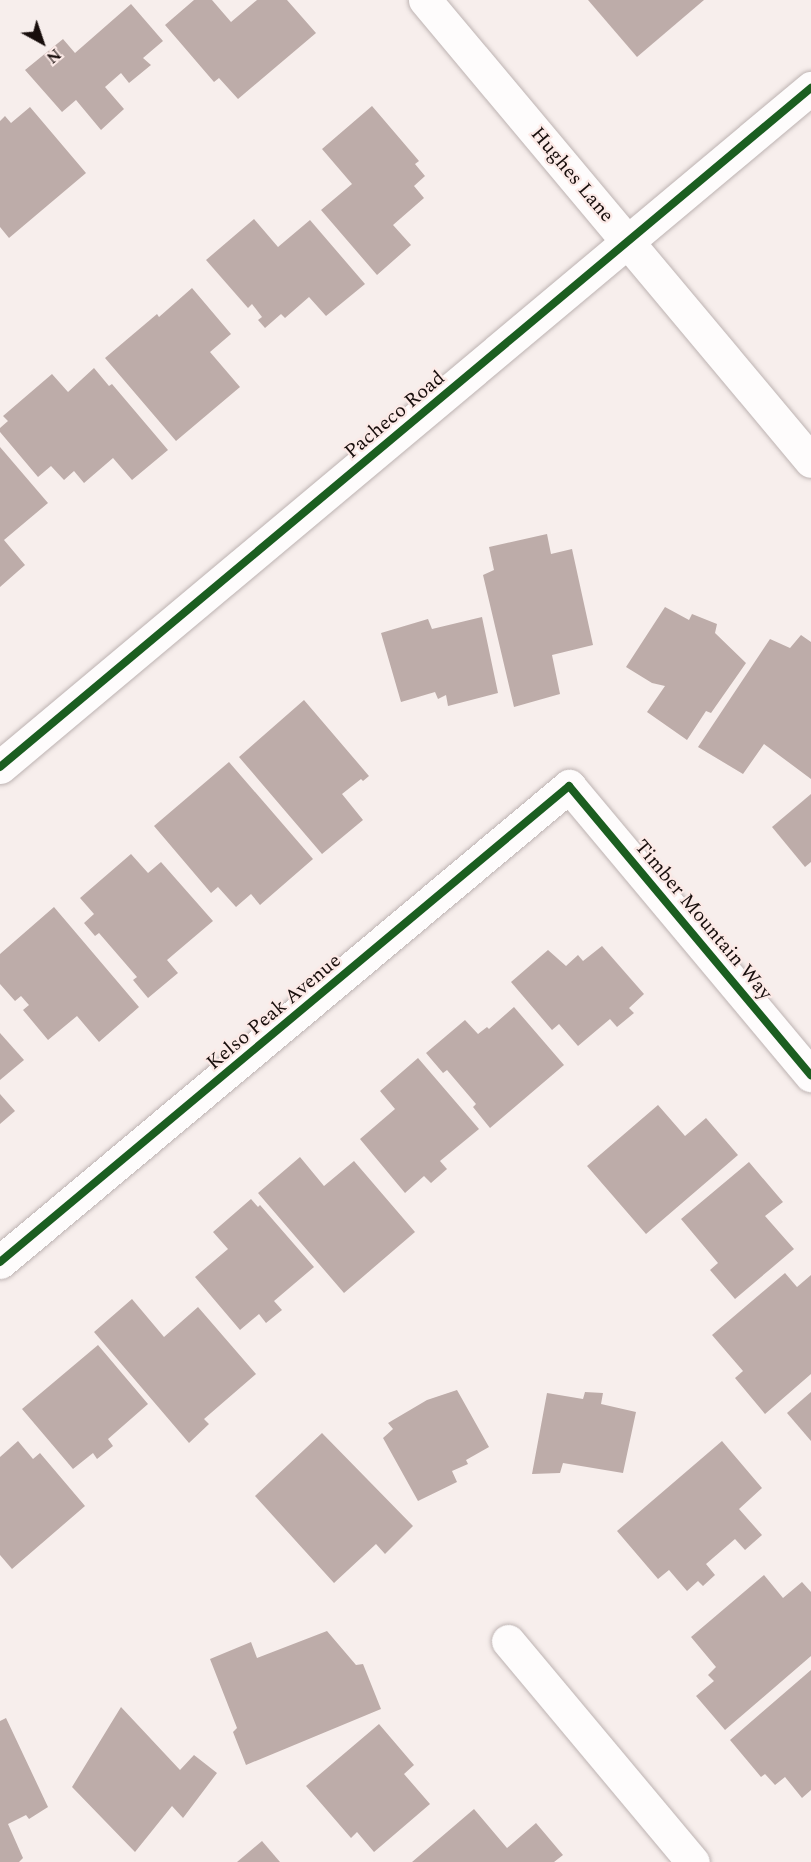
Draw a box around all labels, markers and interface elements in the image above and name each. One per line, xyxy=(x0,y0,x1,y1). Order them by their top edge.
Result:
north arrow xyxy=(12,12,72,72)
text: N xyxy=(41,42,66,69)
street label: Hughes Lane xyxy=(525,123,619,227)
street label: Pacheco Road xyxy=(340,366,450,464)
street label: Timber Mountain Way xyxy=(629,835,777,1005)
street label: Kelso Peak Avenue xyxy=(202,949,346,1075)

